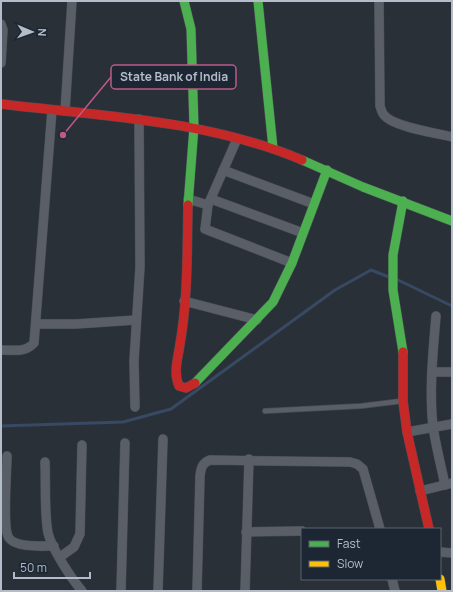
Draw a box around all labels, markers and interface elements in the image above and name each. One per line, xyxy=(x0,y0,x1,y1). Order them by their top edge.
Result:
north arrow xyxy=(12,12,52,52)
text: N xyxy=(35,28,50,37)
callout: State Bank of India xyxy=(111,65,236,89)
text: State Bank of India xyxy=(120,68,228,85)
legend xyxy=(301,528,441,580)
text: Fast xyxy=(337,535,361,552)
scale bar xyxy=(14,554,90,580)
text: Slow xyxy=(337,555,363,572)
text: 50 m xyxy=(20,559,47,576)

